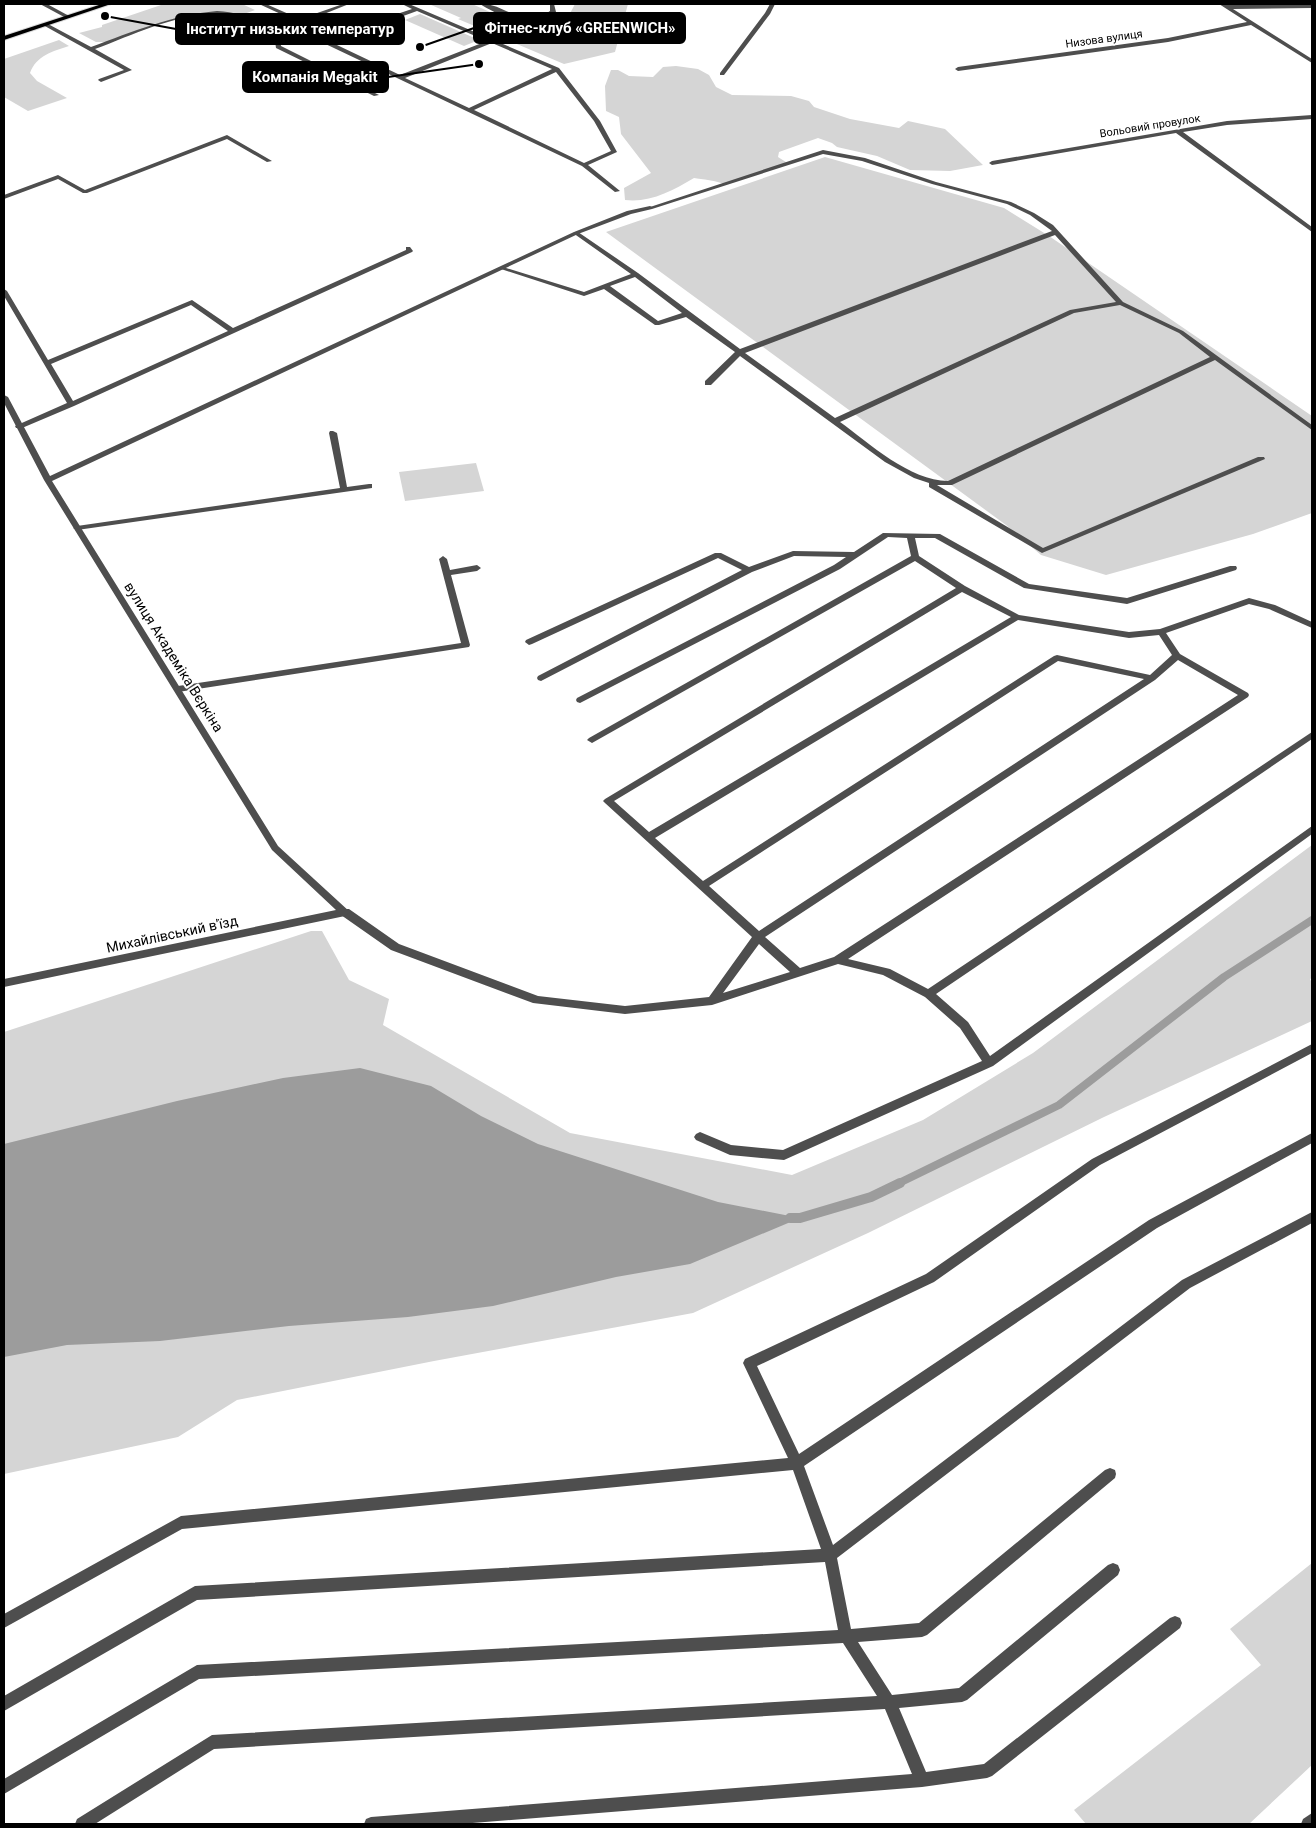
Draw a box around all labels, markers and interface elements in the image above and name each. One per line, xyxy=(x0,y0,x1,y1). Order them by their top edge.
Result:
callout: Фітнес-клуб «GREENWICH» xyxy=(474,13,685,43)
callout: Інститут низьких температур xyxy=(176,14,404,44)
text: Фітнес-клуб «GREENWICH» xyxy=(484,19,676,37)
text: Інститут низьких температур xyxy=(186,20,394,38)
street label: Низова вулиця xyxy=(1065,27,1143,51)
callout: Компанія Megakit xyxy=(243,62,388,92)
text: Компанія Megakit xyxy=(252,68,378,86)
street label: Вольовий провулок xyxy=(1099,112,1201,140)
street label: вулиця Академіка Вєркіна xyxy=(121,579,227,735)
street label: Михайлівський в'їзд xyxy=(105,912,240,956)

